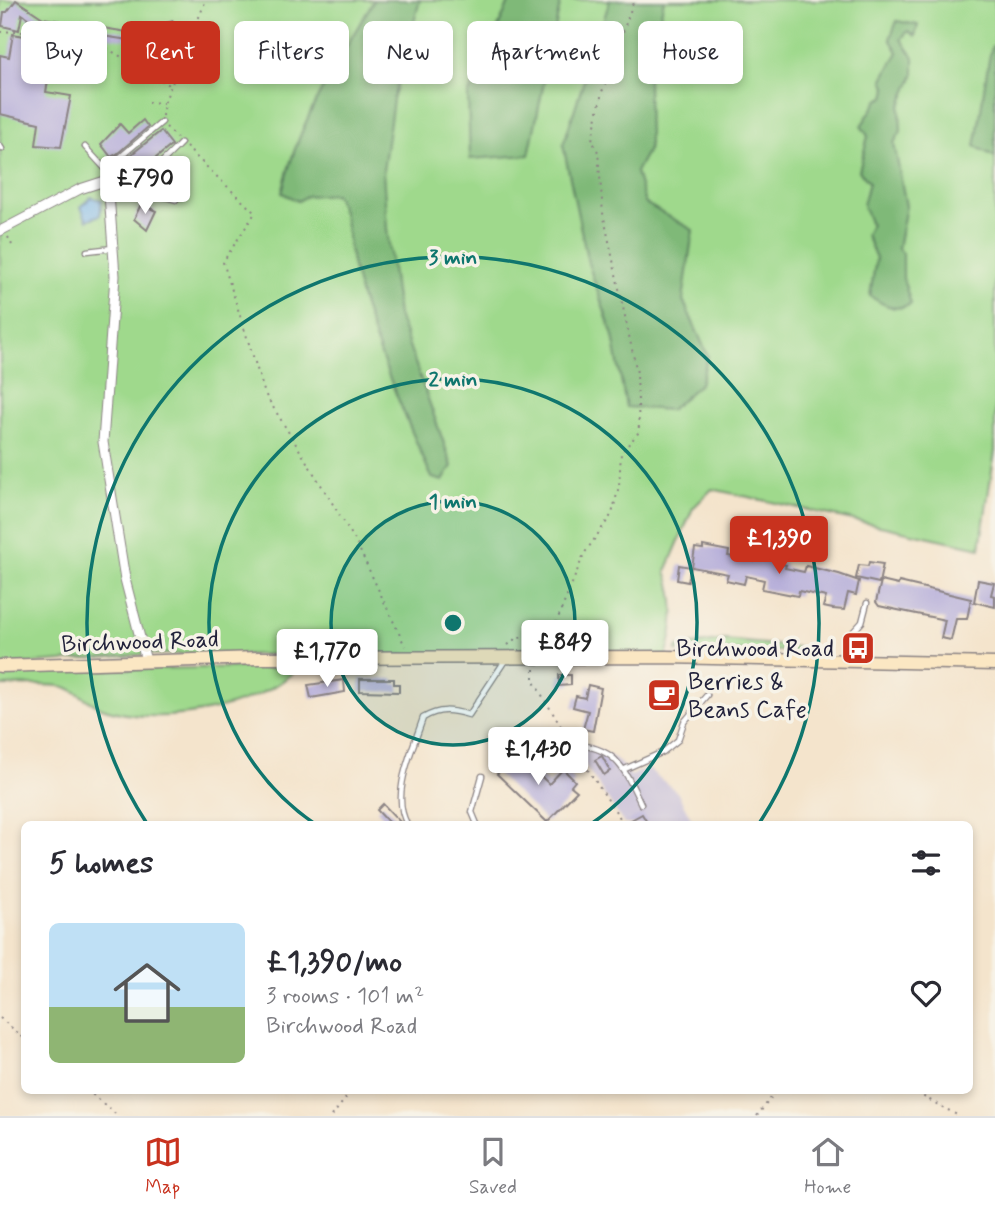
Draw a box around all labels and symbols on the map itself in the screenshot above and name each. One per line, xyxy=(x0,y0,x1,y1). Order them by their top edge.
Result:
pin: £790 xyxy=(104,156,186,216)
text: 3 min xyxy=(429,244,477,272)
text: 2 min xyxy=(428,366,478,394)
text: 1 min xyxy=(429,488,477,516)
pin: £1,390 xyxy=(722,516,836,576)
centre of rings xyxy=(441,611,465,635)
pin: £849 xyxy=(524,620,606,680)
street label: Birchwood Road xyxy=(61,624,219,661)
bus stop icon: Birchwood Road xyxy=(839,629,877,667)
pin: £1,770 xyxy=(270,630,384,689)
place label: Birchwood Road xyxy=(676,634,834,665)
place label: Berries & Beans Cafe xyxy=(688,667,807,726)
cafe icon: Berries & Beans Cafe xyxy=(645,676,683,714)
pin: £1,430 xyxy=(481,728,595,787)

